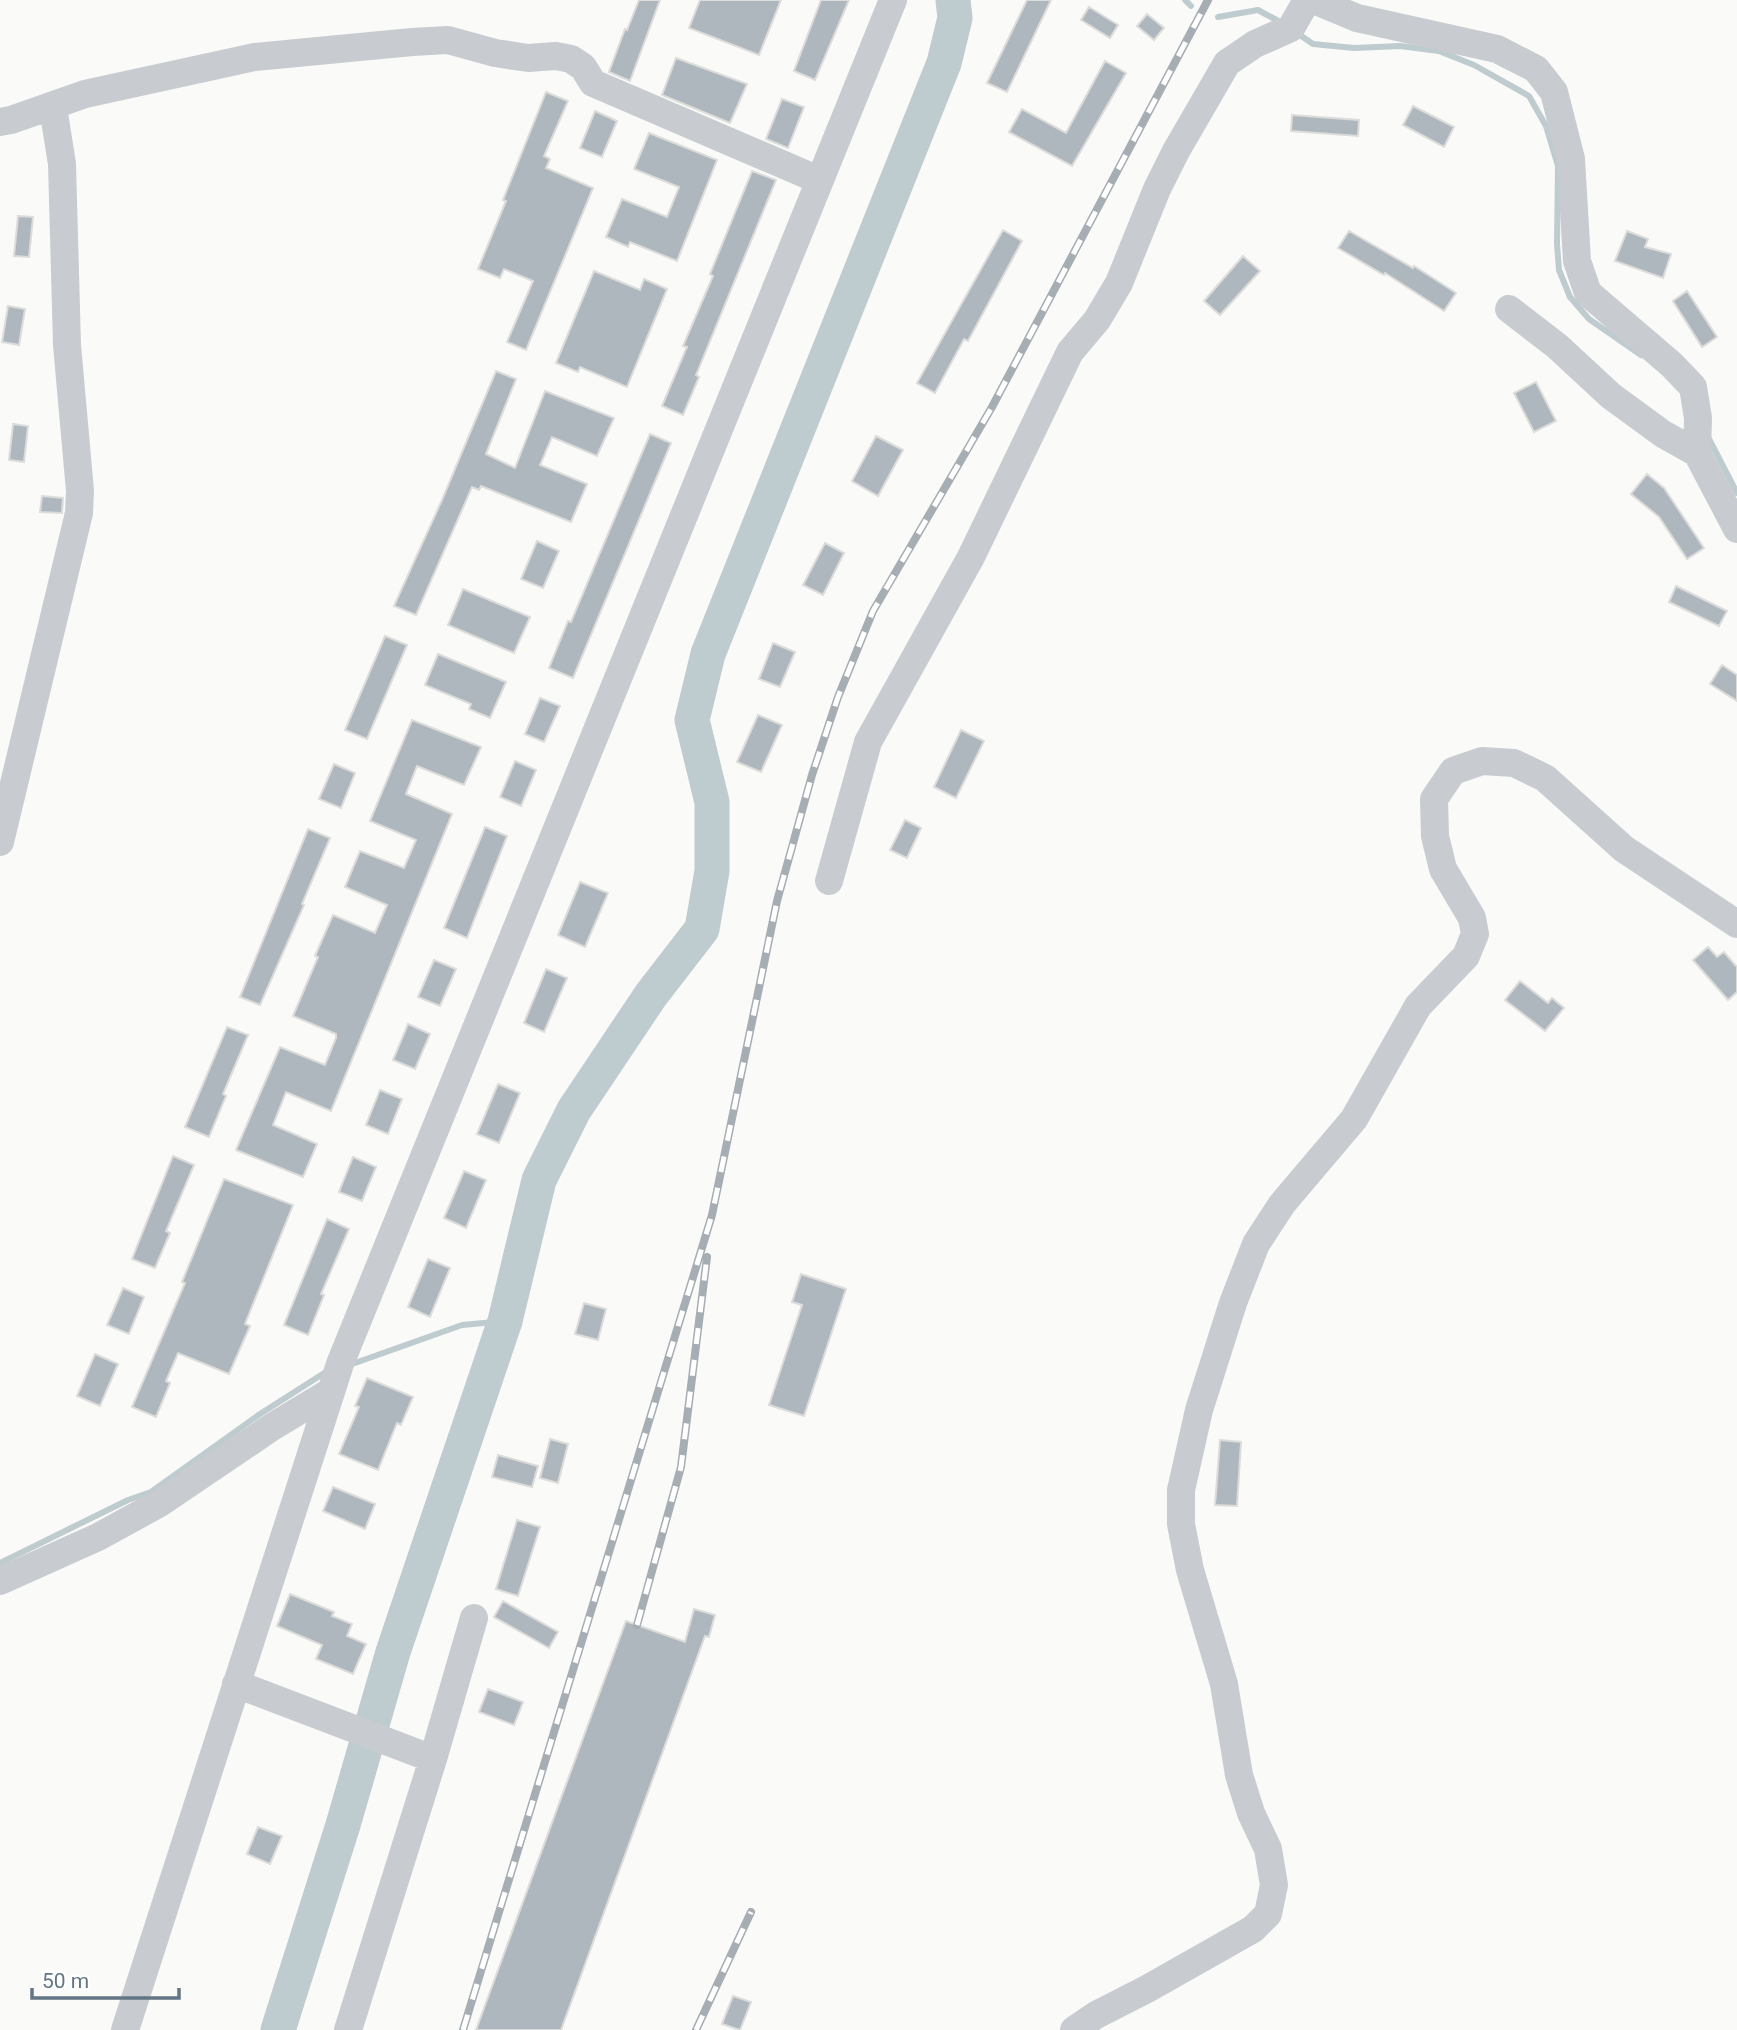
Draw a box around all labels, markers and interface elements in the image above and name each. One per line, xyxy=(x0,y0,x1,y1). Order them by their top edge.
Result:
scale bar xyxy=(32,1956,178,2000)
text: 50 m xyxy=(42,1969,89,1993)

